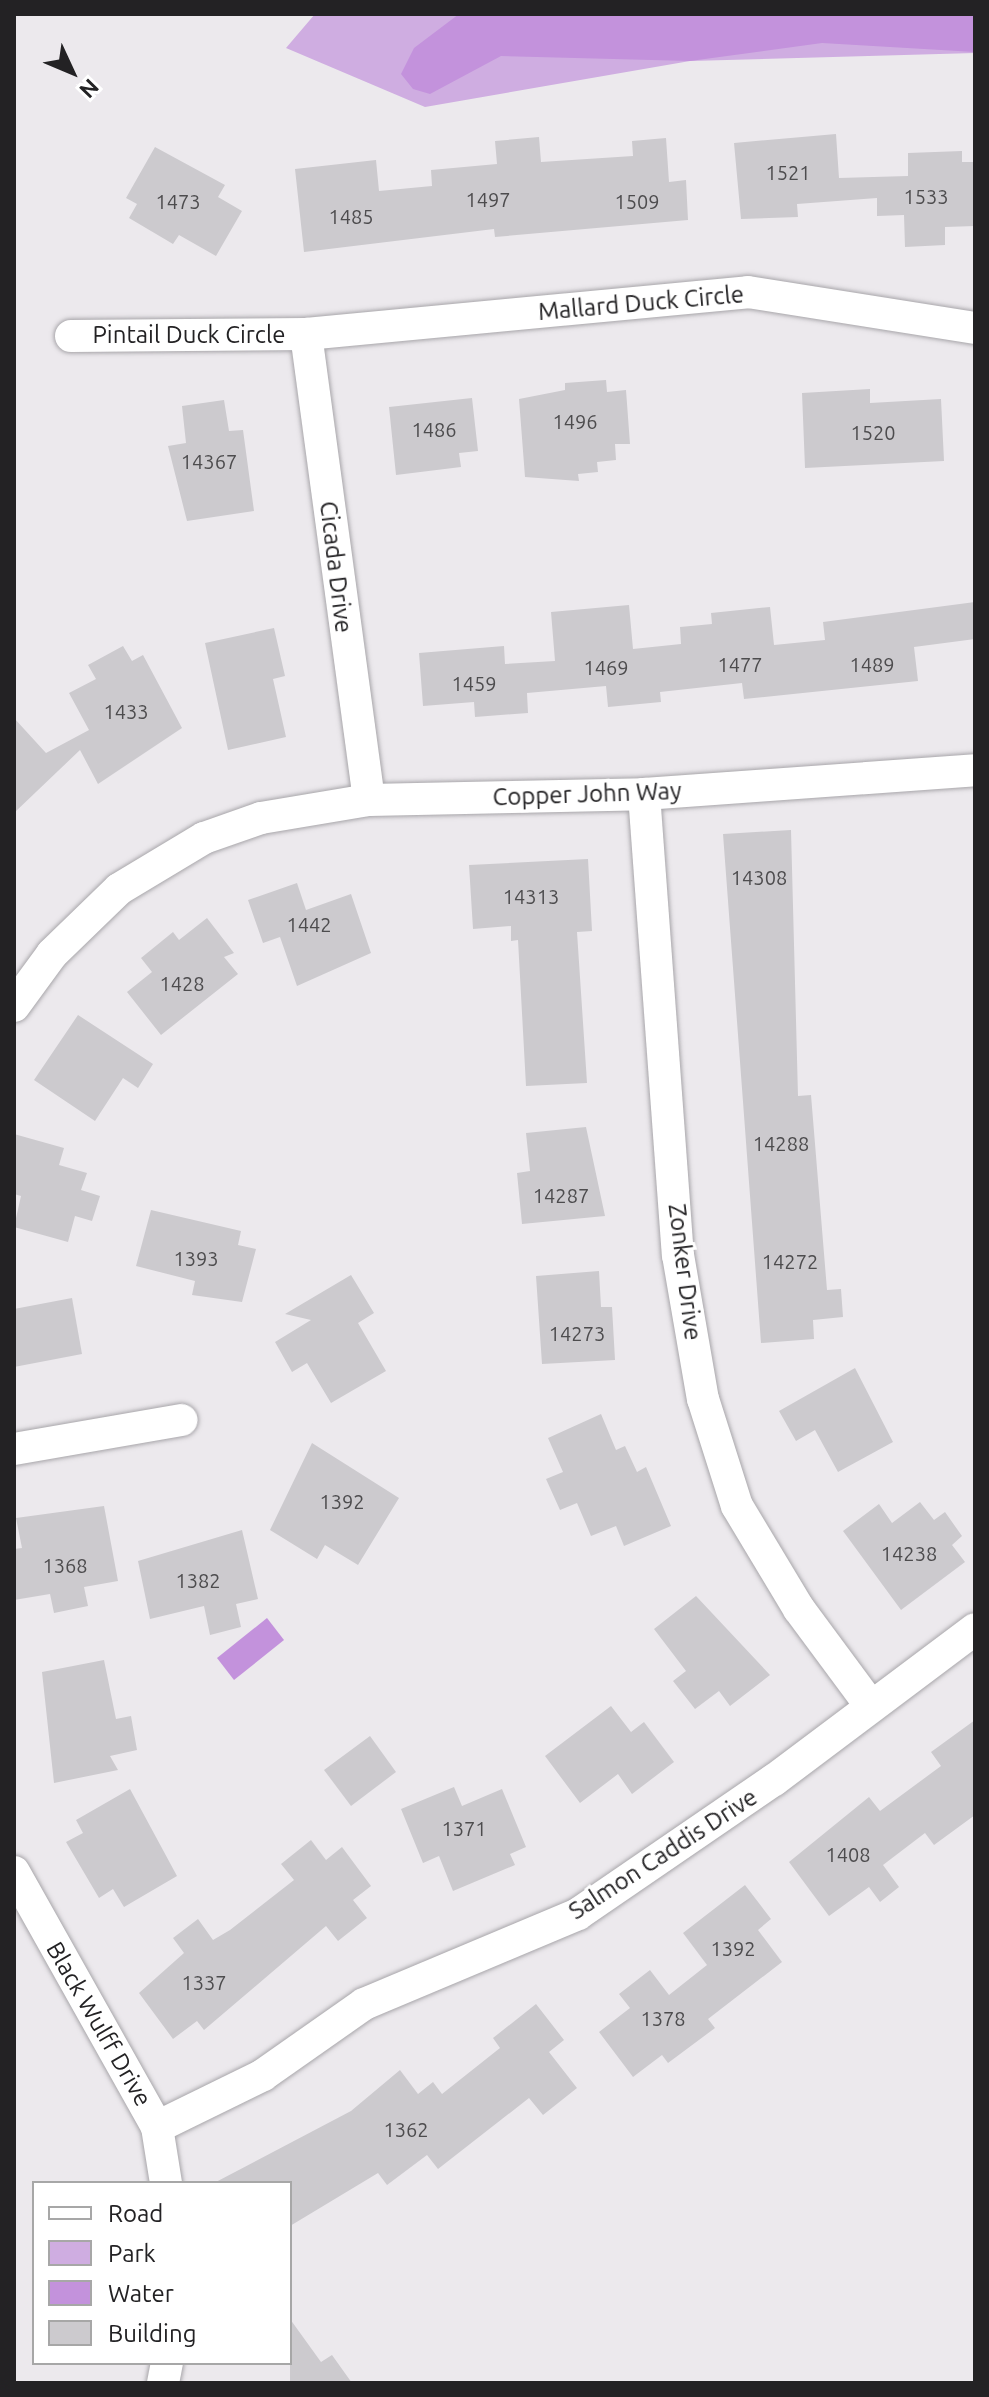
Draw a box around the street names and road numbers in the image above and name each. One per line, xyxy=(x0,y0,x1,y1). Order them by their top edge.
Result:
street label: Mallard Duck Circle xyxy=(537,280,745,326)
street label: Pintail Duck Circle xyxy=(93,321,285,349)
street label: Cicada Drive xyxy=(314,499,358,635)
street label: Copper John Way xyxy=(492,776,682,812)
street label: Zonker Drive xyxy=(662,1202,708,1342)
street label: Salmon Caddis Drive xyxy=(563,1782,763,1926)
street label: Black Wulff Drive xyxy=(40,1937,158,2111)

